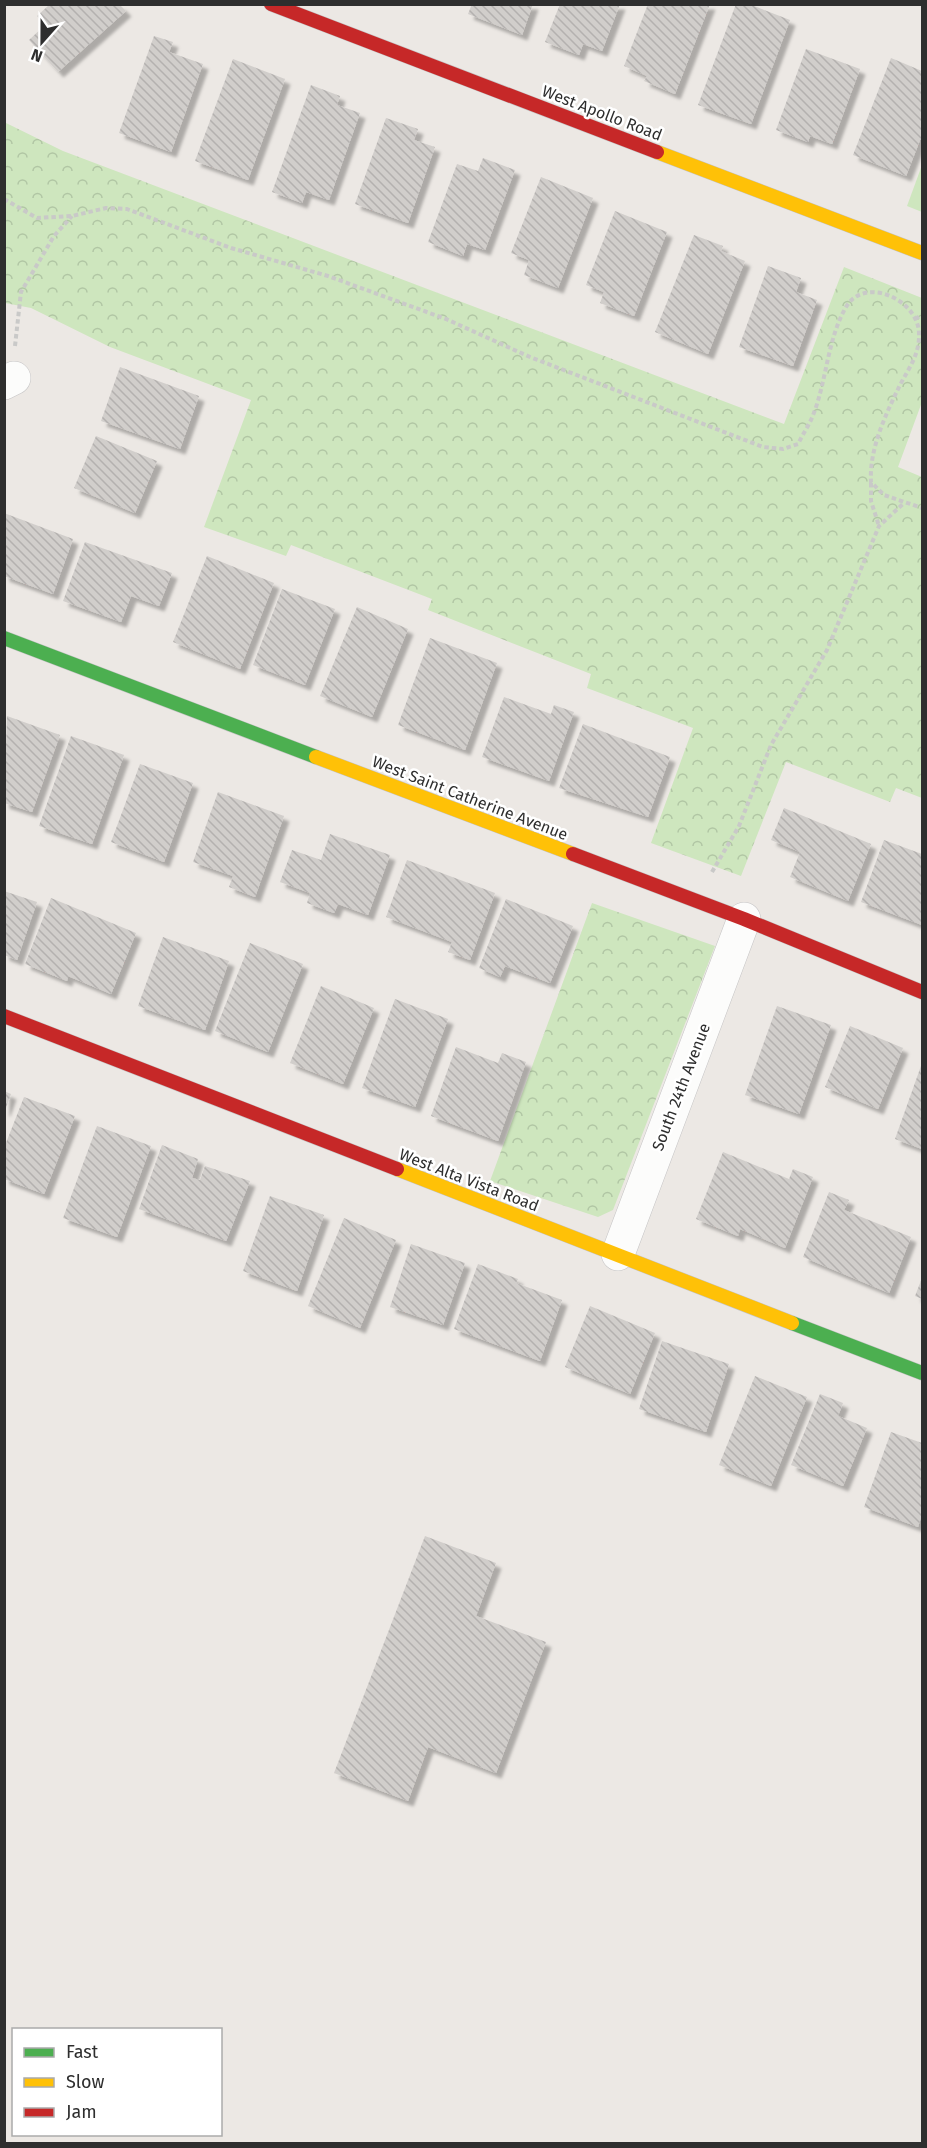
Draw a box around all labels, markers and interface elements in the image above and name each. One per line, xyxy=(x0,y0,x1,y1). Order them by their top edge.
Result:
north arrow xyxy=(12,12,72,72)
text: N xyxy=(28,45,45,66)
street label: West Apollo Road xyxy=(539,81,665,145)
street label: West Saint Catherine Avenue xyxy=(369,752,571,844)
street label: South 24th Avenue xyxy=(648,1020,714,1154)
street label: West Alta Vista Road xyxy=(396,1145,542,1215)
legend xyxy=(12,2028,222,2136)
text: Fast xyxy=(66,2041,99,2063)
text: Slow xyxy=(66,2071,105,2093)
text: Jam xyxy=(66,2101,97,2123)

